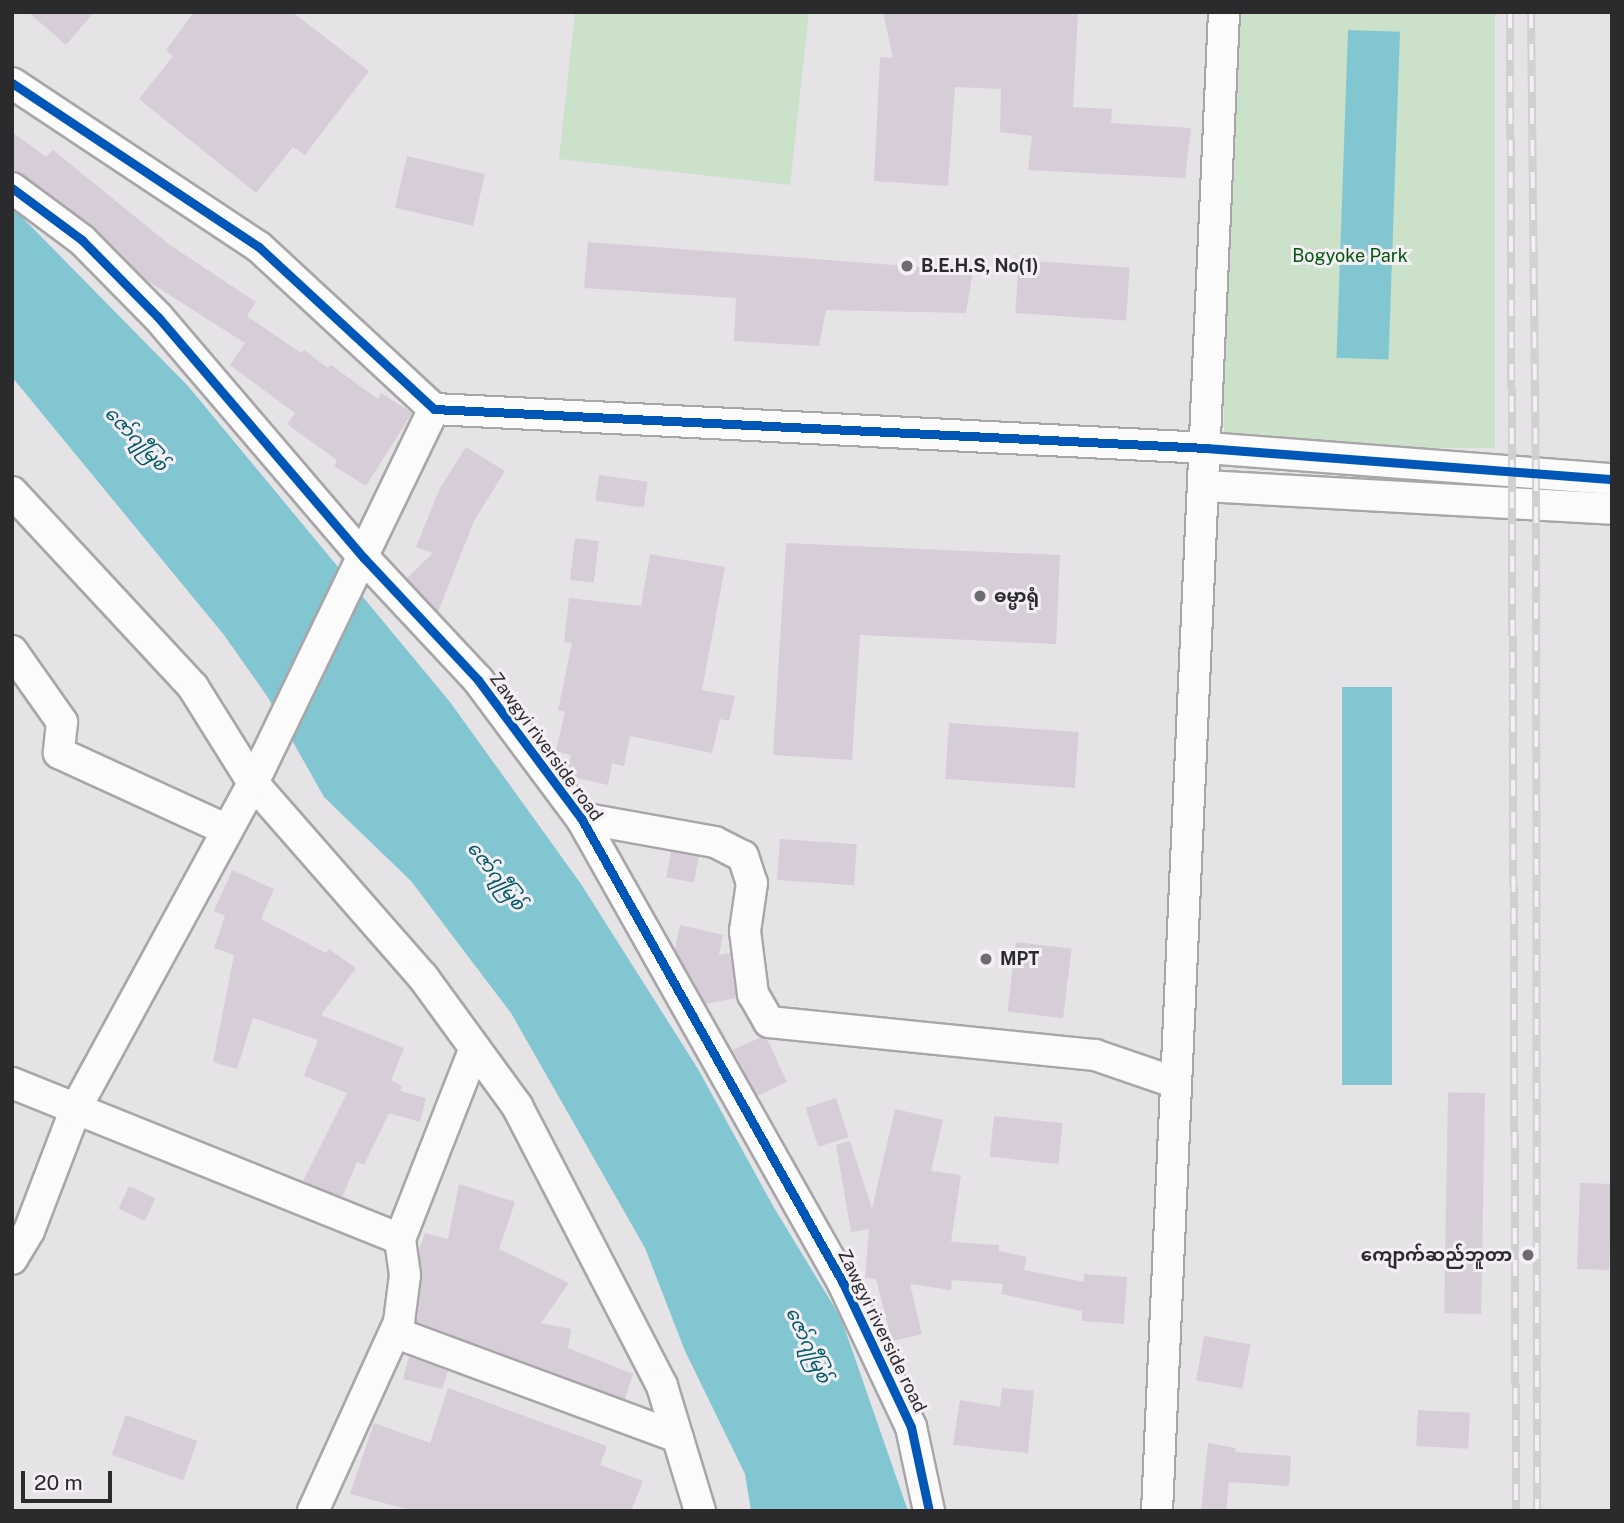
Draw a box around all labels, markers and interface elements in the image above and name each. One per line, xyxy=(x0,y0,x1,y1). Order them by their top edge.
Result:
park label: Bogyoke Park xyxy=(1292,245,1408,267)
place label: B.E.H.S, No(1) xyxy=(921,255,1039,277)
marker: B.E.H.S, No(1) xyxy=(899,258,915,274)
water label: ဇော်ဂျီမြစ် xyxy=(100,402,172,476)
place label: ဓမ္မာရုံ xyxy=(994,585,1039,607)
marker: ဓမ္မာရုံ xyxy=(972,588,988,604)
street label: Zawgyi riverside road xyxy=(485,668,607,826)
water label: ဇော်ဂျီမြစ် xyxy=(462,837,530,915)
place label: MPT xyxy=(1000,948,1039,970)
marker: MPT xyxy=(978,951,994,967)
place label: ကျောက်ဆည်ဘူတာ xyxy=(1361,1244,1512,1266)
marker: ကျောက်ဆည်ဘူတာ xyxy=(1518,1245,1538,1265)
street label: Zawgyi riverside road xyxy=(833,1246,931,1416)
water label: ဇော်ဂျီမြစ် xyxy=(781,1303,835,1387)
scale bar xyxy=(24,1456,116,1500)
text: 20 m xyxy=(34,1470,83,1495)

